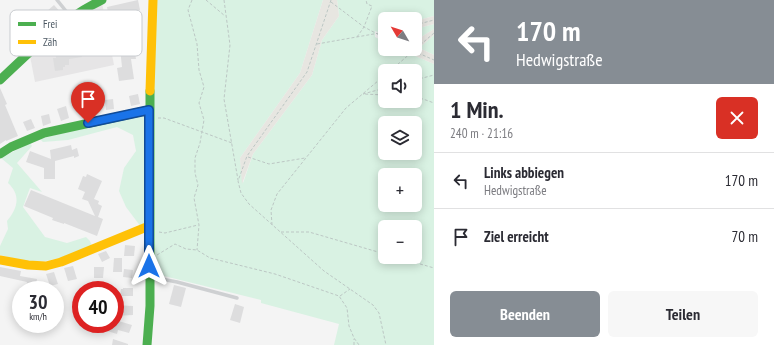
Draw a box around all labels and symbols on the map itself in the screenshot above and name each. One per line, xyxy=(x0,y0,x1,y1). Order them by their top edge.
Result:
legend xyxy=(10,10,142,56)
north arrow xyxy=(378,12,422,56)
text: Frei xyxy=(43,17,58,31)
text: Zäh xyxy=(43,35,57,49)
pin xyxy=(71,82,105,123)
position arrow xyxy=(128,245,170,287)
speed limit sign: 40 xyxy=(72,281,124,333)

